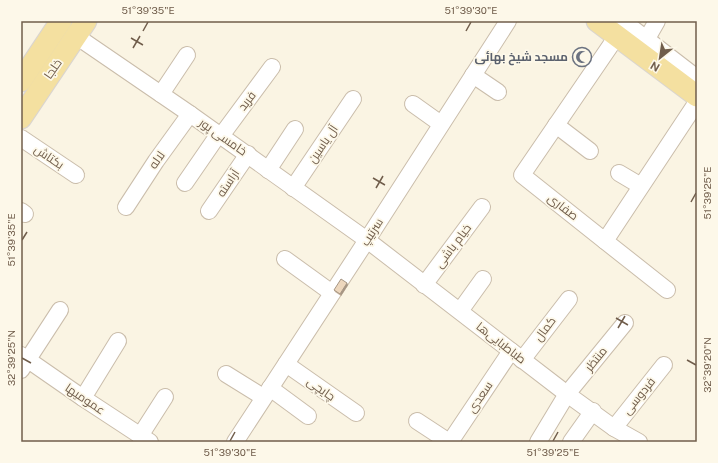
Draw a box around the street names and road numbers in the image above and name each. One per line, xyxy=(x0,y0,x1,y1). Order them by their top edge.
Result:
street label: خلجا xyxy=(41,56,65,82)
street label: فرید xyxy=(235,89,259,113)
street label: خامسی پور xyxy=(194,115,250,160)
street label: آل یاسین xyxy=(305,122,341,166)
street label: بکتاش xyxy=(32,142,66,172)
street label: لاله xyxy=(146,149,168,171)
street label: آراسته xyxy=(214,166,243,199)
street label: صفاری xyxy=(545,191,581,223)
street label: سرتیپ xyxy=(358,216,388,249)
street label: خیام باشی xyxy=(432,221,475,271)
street label: کمال xyxy=(531,314,559,344)
street label: طباطبایی‌ها xyxy=(473,319,529,367)
street label: منتظر xyxy=(581,344,610,375)
street label: چایچی xyxy=(303,374,338,405)
street label: فردوسی xyxy=(620,375,658,417)
street label: سعدی xyxy=(464,379,496,415)
street label: عمومیها xyxy=(62,381,108,417)

